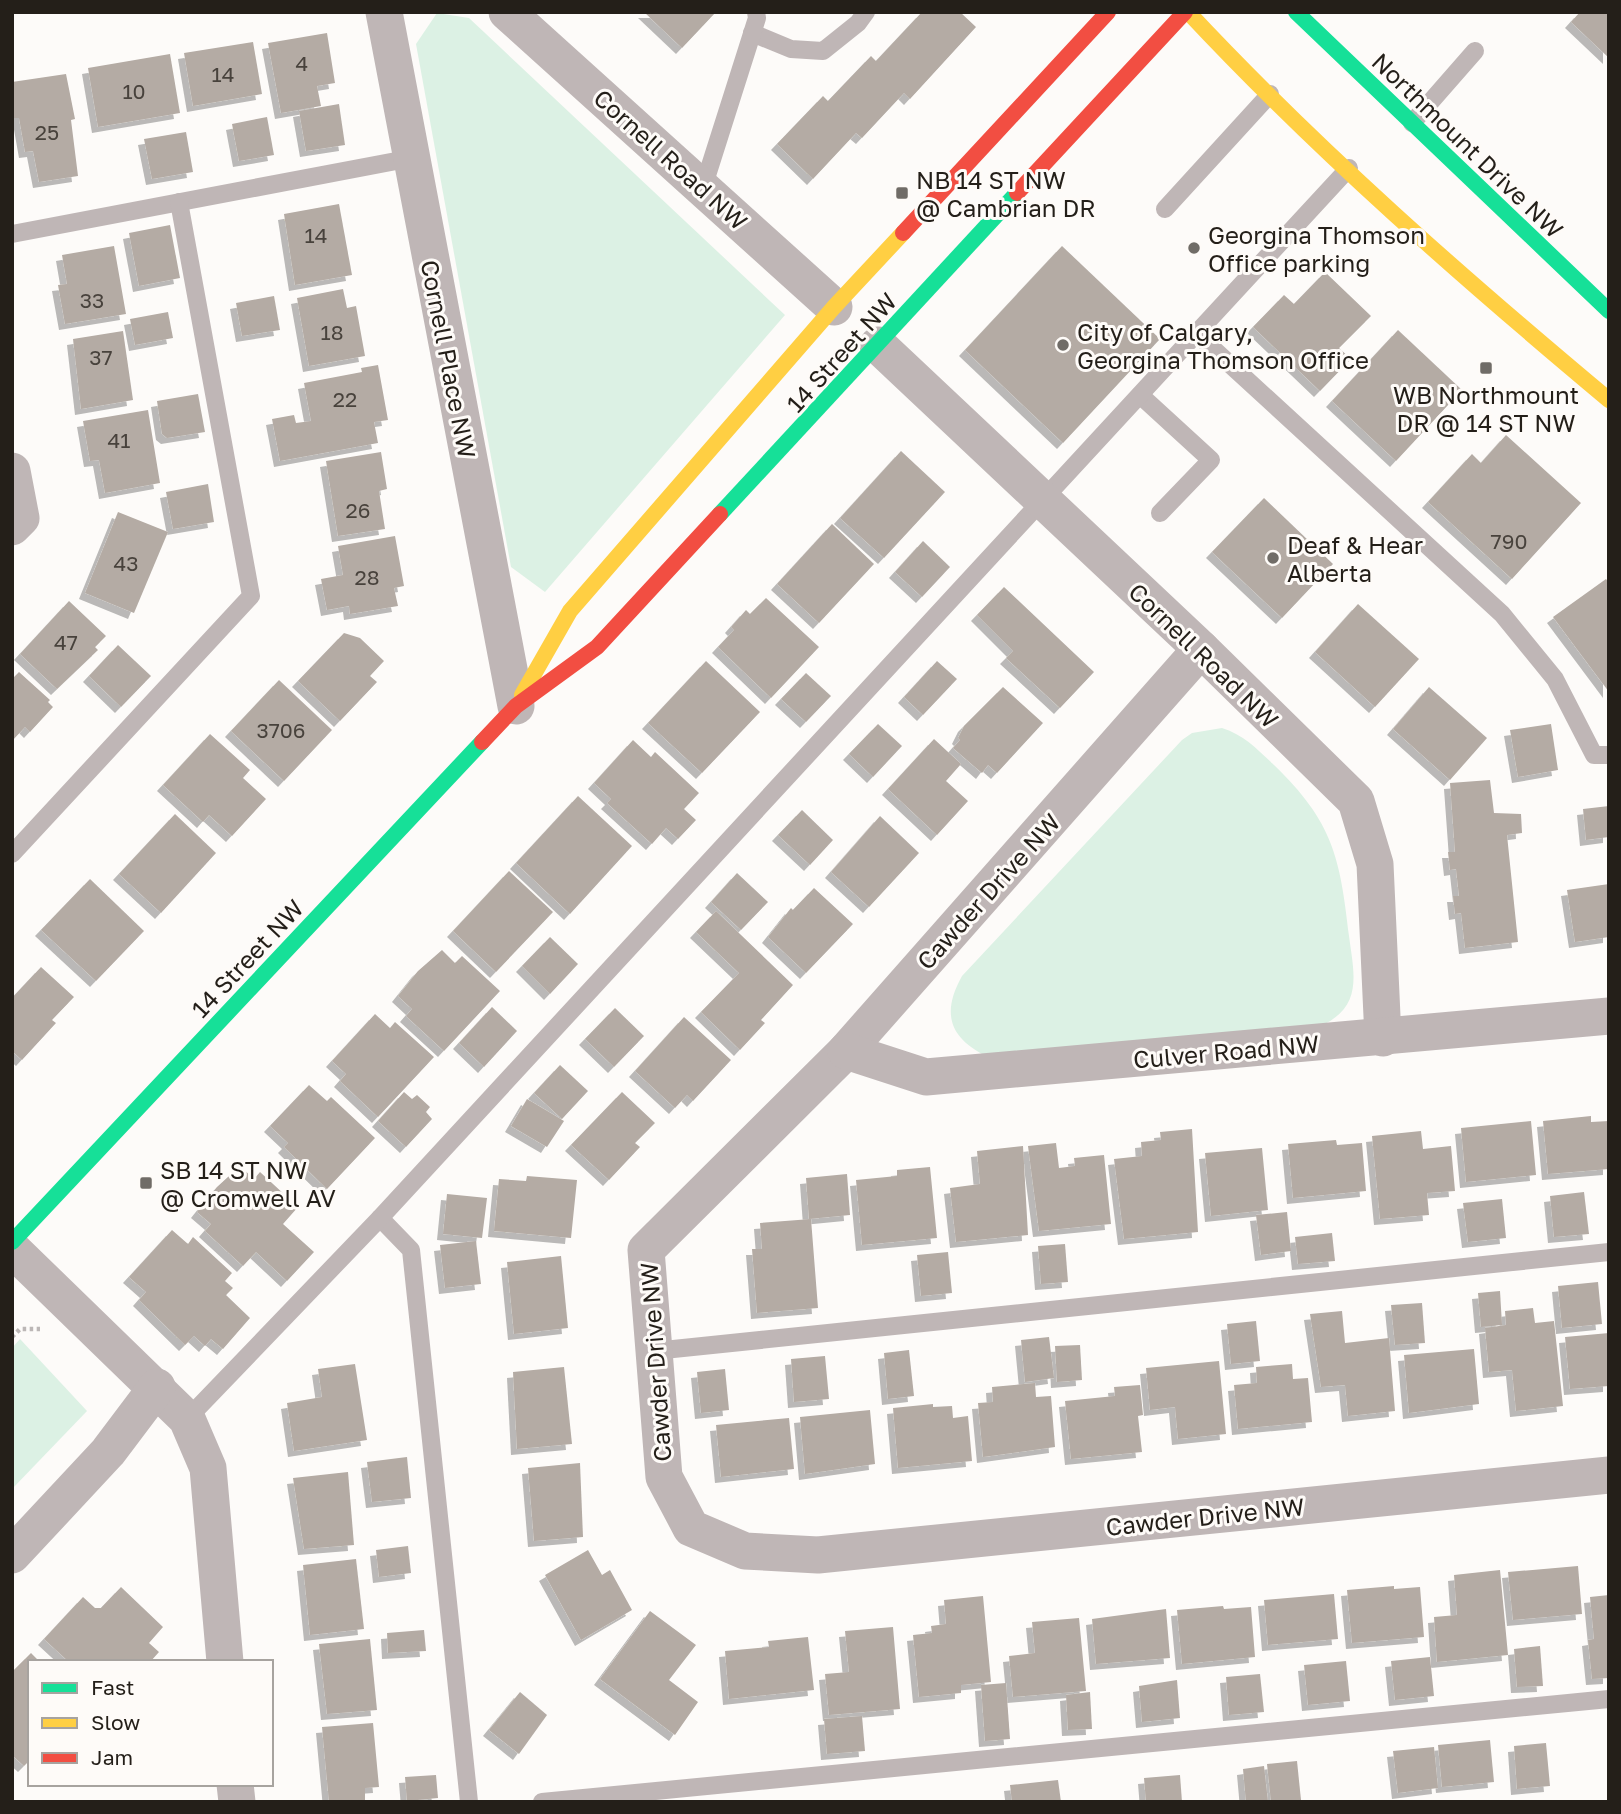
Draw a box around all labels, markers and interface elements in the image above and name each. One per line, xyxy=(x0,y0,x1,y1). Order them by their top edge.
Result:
street label: Northmount Drive NW xyxy=(1367,46,1569,244)
house number: 4 xyxy=(296,50,308,76)
house number: 14 xyxy=(212,61,235,87)
house number: 10 xyxy=(122,78,146,104)
street label: Cornell Road NW xyxy=(588,83,754,235)
house number: 25 xyxy=(35,119,59,145)
place label: NB 14 ST NW @ Cambrian DR xyxy=(916,165,1096,222)
marker: NB 14 ST NW @ Cambrian DR xyxy=(894,185,910,201)
place label: Georgina Thomson Office parking xyxy=(1208,220,1425,277)
house number: 14 xyxy=(305,222,328,248)
marker: Georgina Thomson Office parking xyxy=(1186,240,1202,256)
street label: Cornell Place NW xyxy=(416,257,482,461)
street label: 14 Street NW xyxy=(780,286,902,418)
house number: 33 xyxy=(80,287,104,313)
place label: City of Calgary, Georgina Thomson Office xyxy=(1077,317,1369,374)
house number: 18 xyxy=(321,319,344,345)
marker: City of Calgary, Georgina Thomson Office xyxy=(1055,337,1071,353)
house number: 37 xyxy=(89,344,113,370)
marker: WB Northmount DR @ 14 ST NW xyxy=(1478,360,1494,376)
place label: WB Northmount DR @ 14 ST NW xyxy=(1393,380,1579,437)
house number: 22 xyxy=(333,386,357,412)
house number: 41 xyxy=(108,427,131,453)
house number: 26 xyxy=(346,497,370,523)
house number: 790 xyxy=(1491,528,1527,554)
place label: Deaf & Hear Alberta xyxy=(1287,530,1423,587)
house number: 43 xyxy=(113,550,139,576)
marker: Deaf & Hear Alberta xyxy=(1265,550,1281,566)
house number: 28 xyxy=(355,564,380,590)
street label: Cornell Road NW xyxy=(1123,576,1285,734)
house number: 47 xyxy=(54,629,78,655)
house number: 3706 xyxy=(256,717,306,743)
street label: Cawder Drive NW xyxy=(910,807,1066,975)
street label: 14 Street NW xyxy=(185,893,309,1023)
street label: Culver Road NW xyxy=(1132,1028,1320,1074)
place label: SB 14 ST NW @ Cromwell AV xyxy=(160,1155,336,1212)
marker: SB 14 ST NW @ Cromwell AV xyxy=(138,1175,154,1191)
street label: Cawder Drive NW xyxy=(634,1261,676,1463)
street label: Cawder Drive NW xyxy=(1104,1491,1306,1541)
legend xyxy=(28,1660,273,1786)
text: Fast xyxy=(91,1674,134,1700)
text: Slow xyxy=(91,1709,140,1735)
text: Jam xyxy=(91,1744,133,1770)

